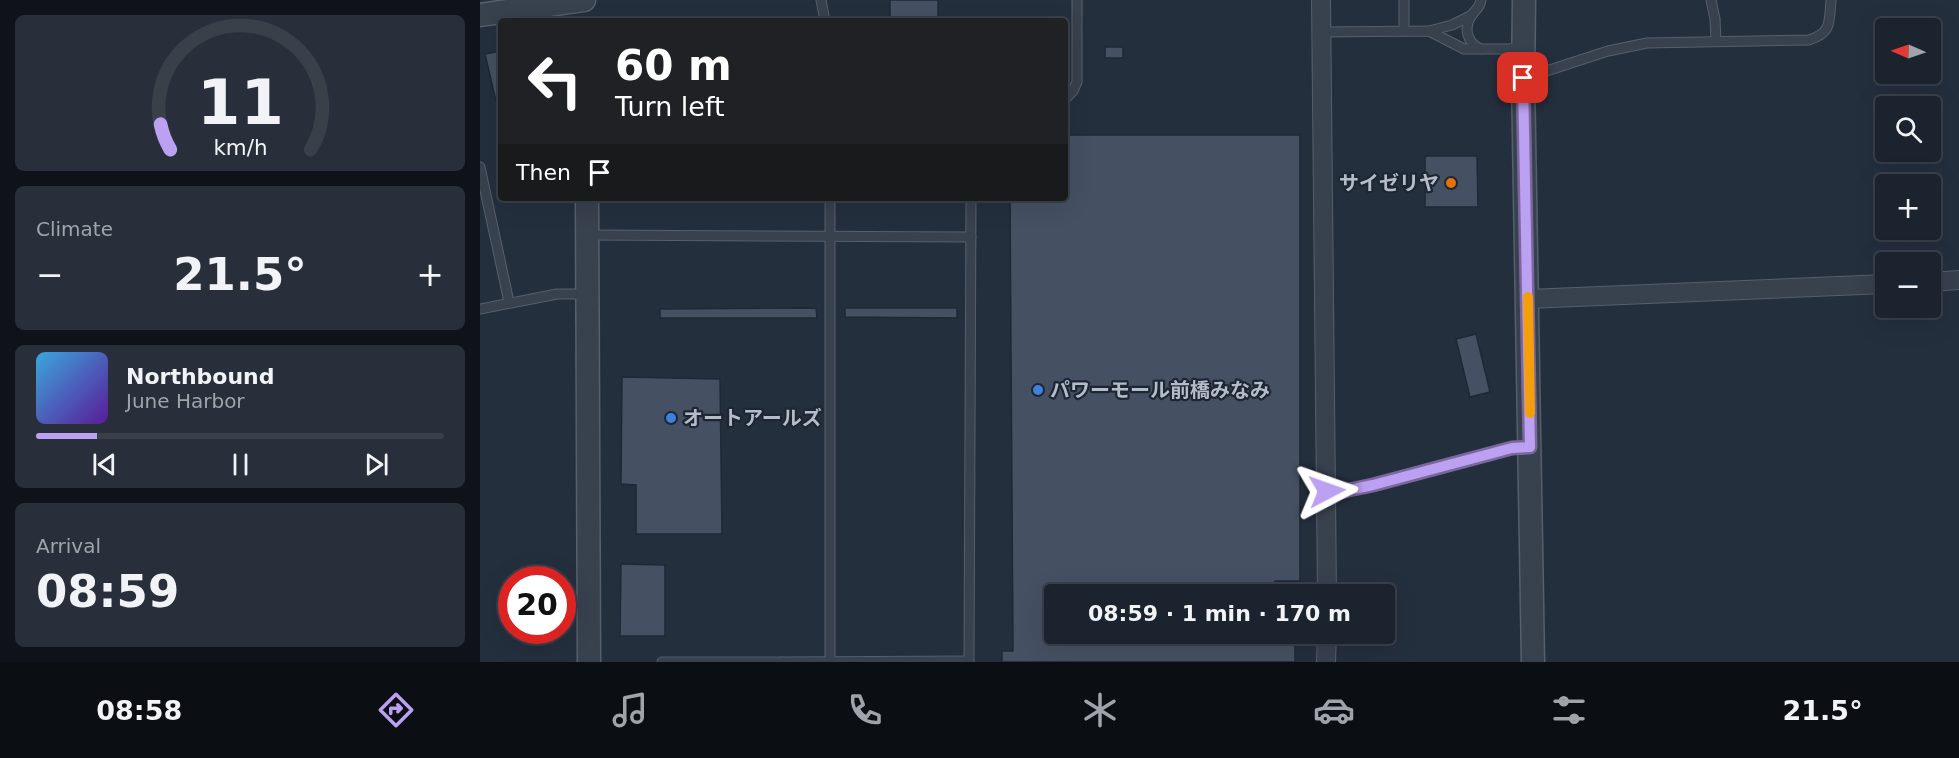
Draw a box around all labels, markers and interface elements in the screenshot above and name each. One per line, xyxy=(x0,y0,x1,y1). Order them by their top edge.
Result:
north arrow xyxy=(1875,18,1941,84)
map controls xyxy=(1875,18,1941,318)
text: 60 m xyxy=(615,41,732,90)
icon: left xyxy=(516,42,594,120)
pin xyxy=(1497,52,1548,103)
icon: arrive xyxy=(1506,61,1539,94)
text: 11 xyxy=(197,66,283,139)
text: Turn left xyxy=(615,91,725,122)
button: search xyxy=(1875,96,1941,162)
text: km/h xyxy=(213,135,267,160)
icon: arrive xyxy=(583,156,616,189)
text: Then xyxy=(516,160,571,185)
place label: サイゼリヤ xyxy=(1339,171,1439,195)
button: + xyxy=(1875,174,1941,240)
marker: サイゼリヤ xyxy=(1444,176,1458,190)
text: Climate xyxy=(36,217,113,241)
text: 21.5° xyxy=(173,248,307,301)
button: − xyxy=(1875,252,1941,318)
text: − xyxy=(36,255,64,294)
text: + xyxy=(416,255,444,294)
text: Northbound xyxy=(126,364,275,389)
place label: パワーモール前橋みなみ xyxy=(1050,378,1270,402)
marker: パワーモール前橋みなみ xyxy=(1031,383,1045,397)
text: June Harbor xyxy=(126,389,245,413)
place label: オートアールズ xyxy=(683,406,822,430)
marker: オートアールズ xyxy=(664,411,678,425)
icon: previous xyxy=(88,448,121,481)
icon: pause xyxy=(224,448,257,481)
icon: next xyxy=(360,448,393,481)
position arrow xyxy=(1295,459,1359,523)
text: Arrival xyxy=(36,534,101,558)
text: 08:59 xyxy=(36,565,179,618)
speed limit sign: 20 xyxy=(498,566,576,644)
text: 08:59 · 1 min · 170 m xyxy=(1088,601,1351,626)
icon: directions xyxy=(375,689,417,731)
icon: music xyxy=(609,689,651,731)
icon: phone xyxy=(844,689,886,731)
icon: climate xyxy=(1079,689,1121,731)
icon: car xyxy=(1313,689,1355,731)
icon: filters xyxy=(1548,689,1590,731)
text: 08:58 xyxy=(96,695,182,726)
text: 21.5° xyxy=(1783,695,1863,726)

